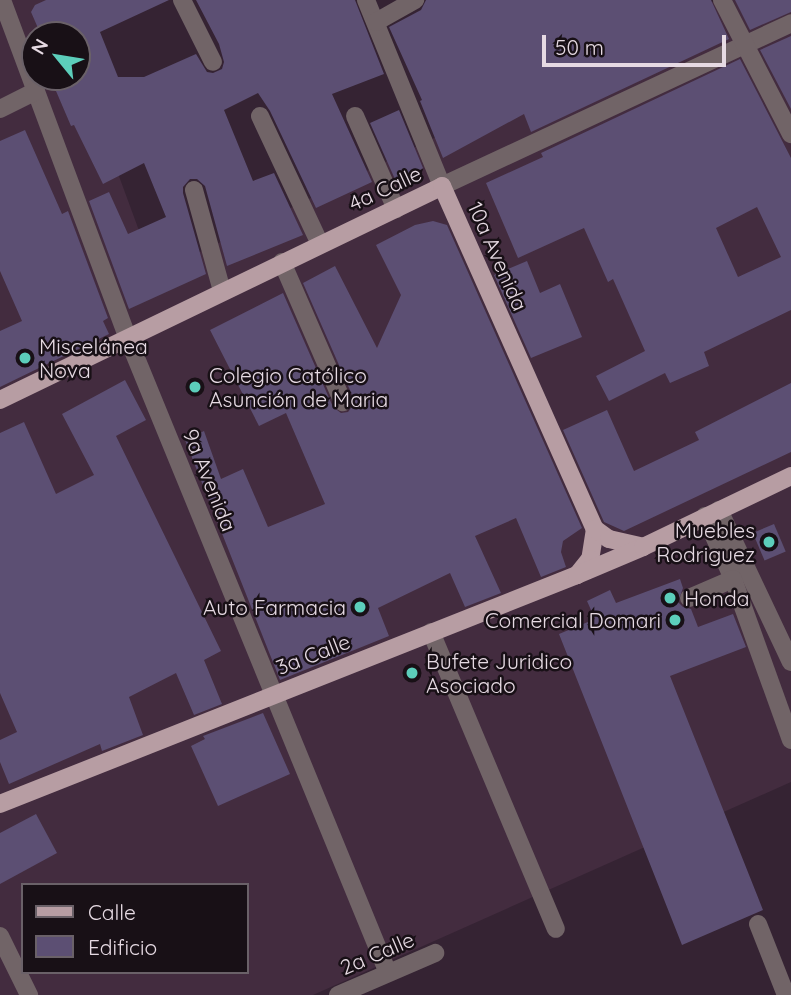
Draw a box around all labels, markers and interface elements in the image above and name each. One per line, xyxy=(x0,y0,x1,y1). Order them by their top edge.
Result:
north arrow xyxy=(21,21,91,91)
scale bar xyxy=(546,21,730,65)
text: N xyxy=(26,34,53,59)
text: 50 m xyxy=(555,34,604,60)
street label: 4a Calle xyxy=(345,160,425,216)
street label: 10a Avenida xyxy=(463,198,533,314)
place label: Miscelánea Nova xyxy=(39,333,148,383)
marker: Miscelánea Nova xyxy=(17,350,33,366)
place label: Colegio Católico Asunción de Maria xyxy=(209,362,388,412)
marker: Colegio Católico Asunción de Maria xyxy=(187,379,203,395)
street label: 9a Avenida xyxy=(178,425,242,535)
place label: Muebles Rodriguez xyxy=(656,517,755,567)
marker: Muebles Rodriguez xyxy=(761,534,777,550)
place label: Honda xyxy=(684,585,749,611)
marker: Honda xyxy=(662,590,678,606)
place label: Auto Farmacia xyxy=(203,594,346,620)
marker: Auto Farmacia xyxy=(352,599,368,615)
place label: Comercial Domari xyxy=(485,607,661,633)
marker: Comercial Domari xyxy=(667,612,683,628)
street label: 3a Calle xyxy=(272,628,354,680)
place label: Bufete Juridico Asociado xyxy=(426,648,572,698)
marker: Bufete Juridico Asociado xyxy=(404,665,420,681)
legend xyxy=(21,883,248,974)
text: Calle xyxy=(88,899,136,925)
street label: 2a Calle xyxy=(336,926,418,980)
text: Edificio xyxy=(88,934,157,960)

